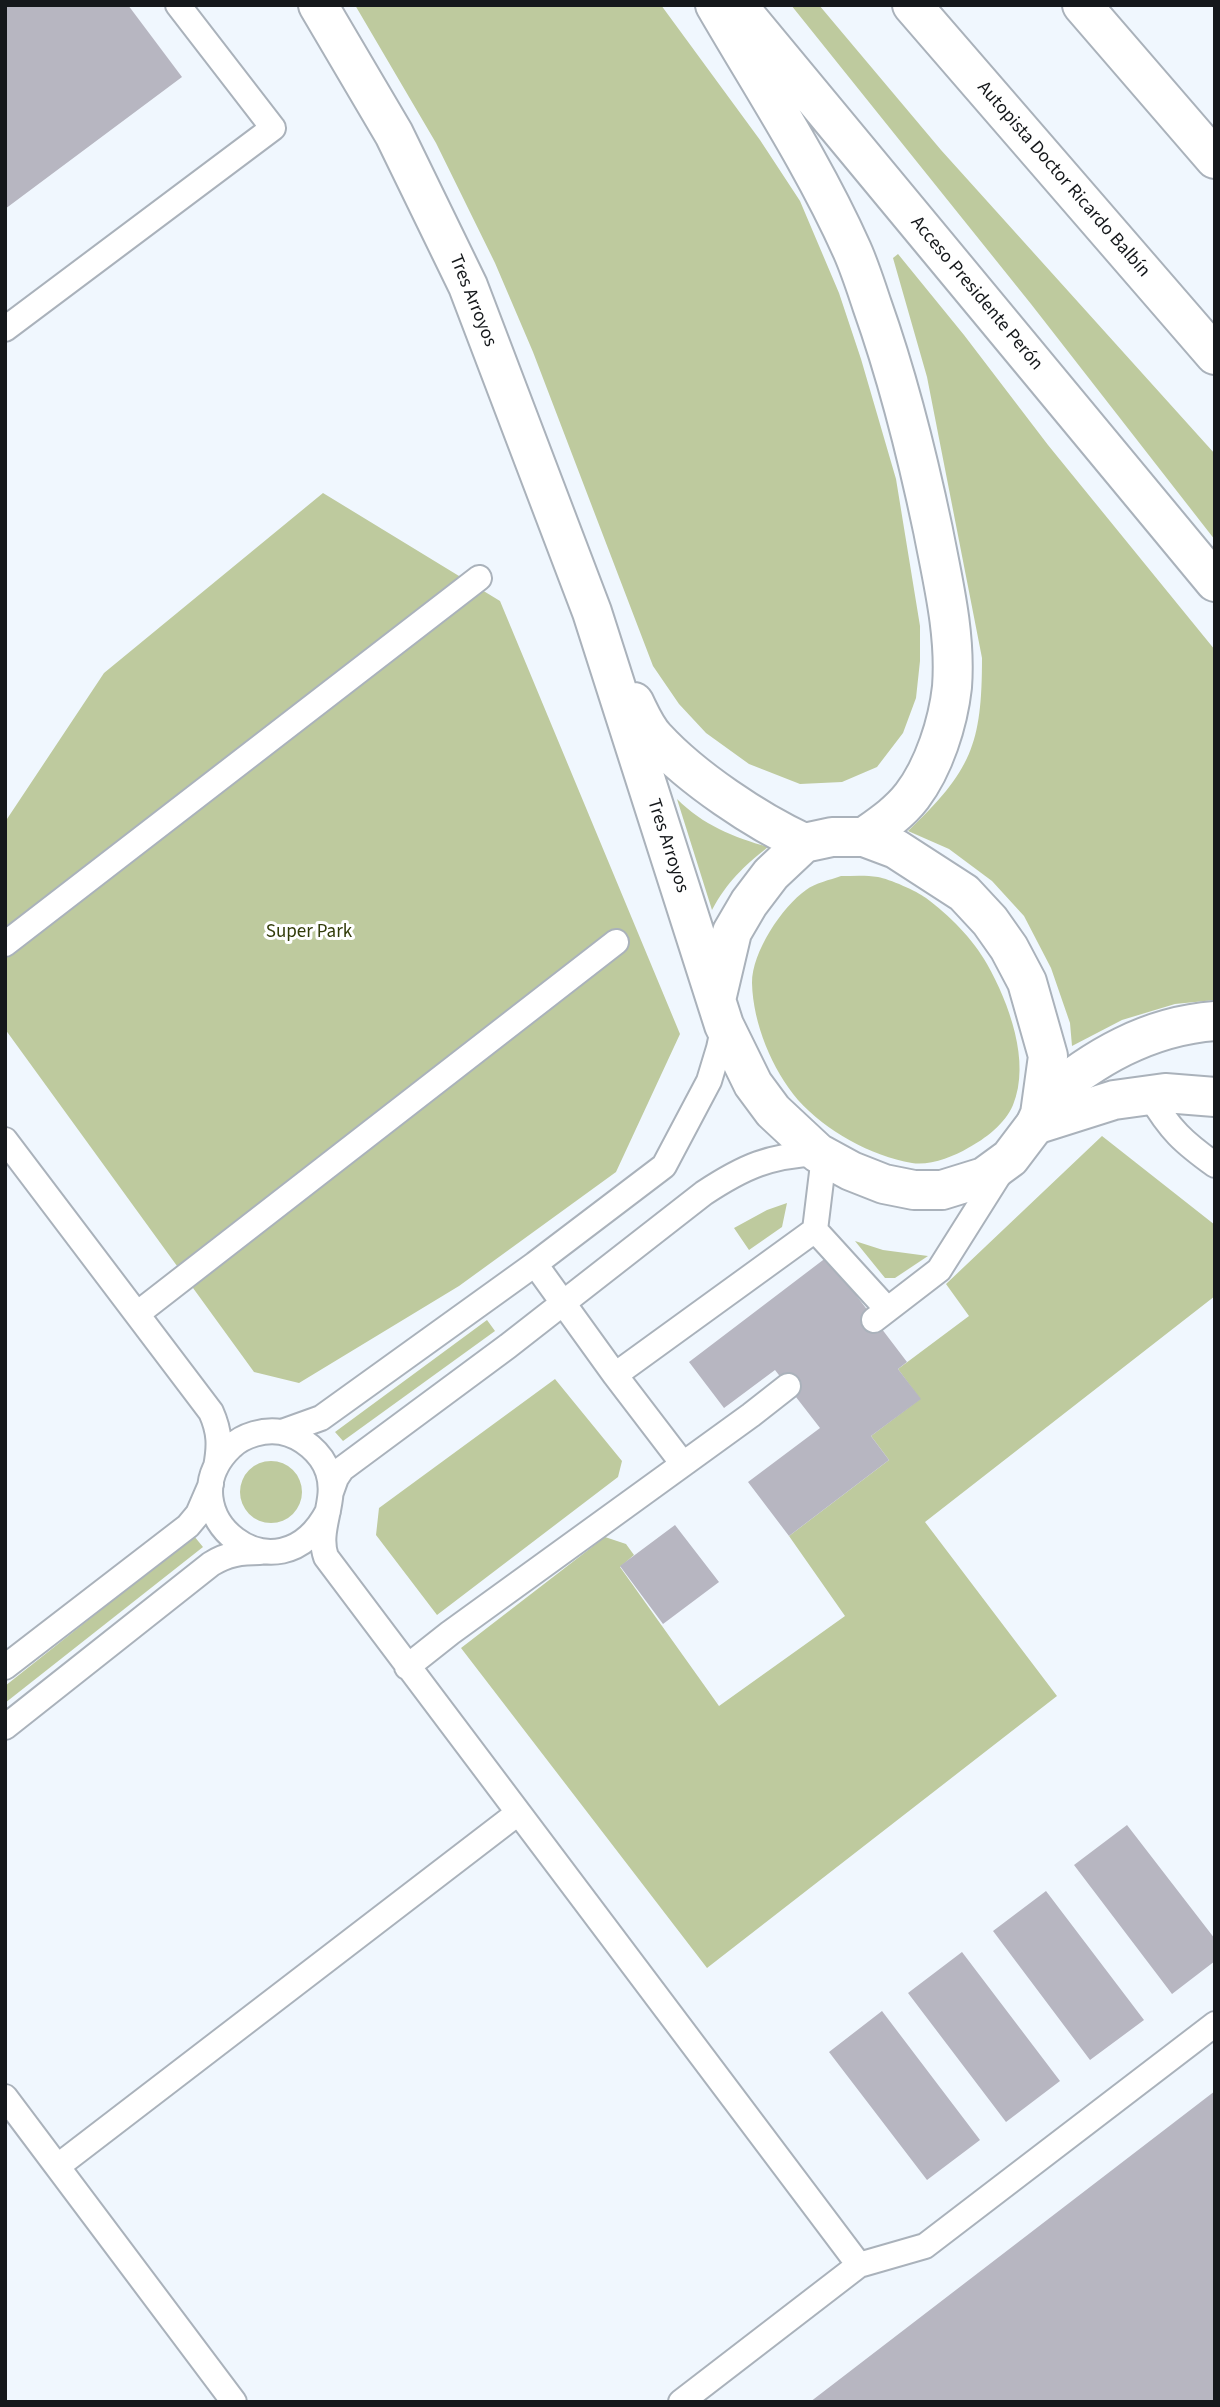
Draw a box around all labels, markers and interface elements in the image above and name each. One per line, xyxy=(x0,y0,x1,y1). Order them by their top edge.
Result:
street label: Autopista Doctor Ricardo Balbín xyxy=(972,77,1154,283)
street label: Acceso Presidente Perón xyxy=(905,212,1047,376)
street label: Tres Arroyos xyxy=(443,252,501,350)
street label: Tres Arroyos xyxy=(641,796,693,896)
park label: Super Park xyxy=(266,922,352,944)

